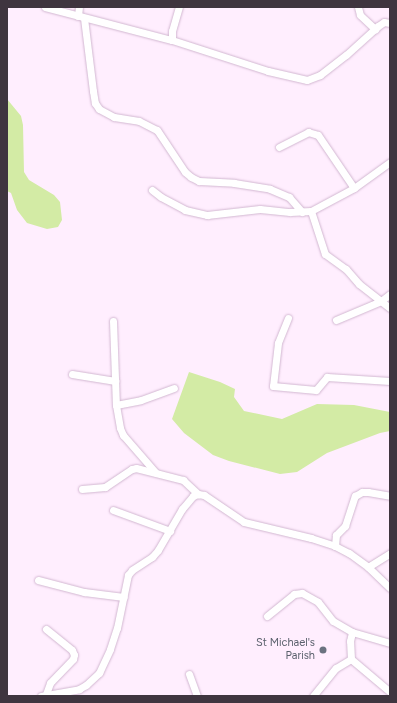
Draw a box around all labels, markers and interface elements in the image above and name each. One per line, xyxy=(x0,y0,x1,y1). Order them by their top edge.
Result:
place label: St Michael's Parish xyxy=(256,637,315,663)
marker: St Michael's Parish xyxy=(318,645,328,655)

